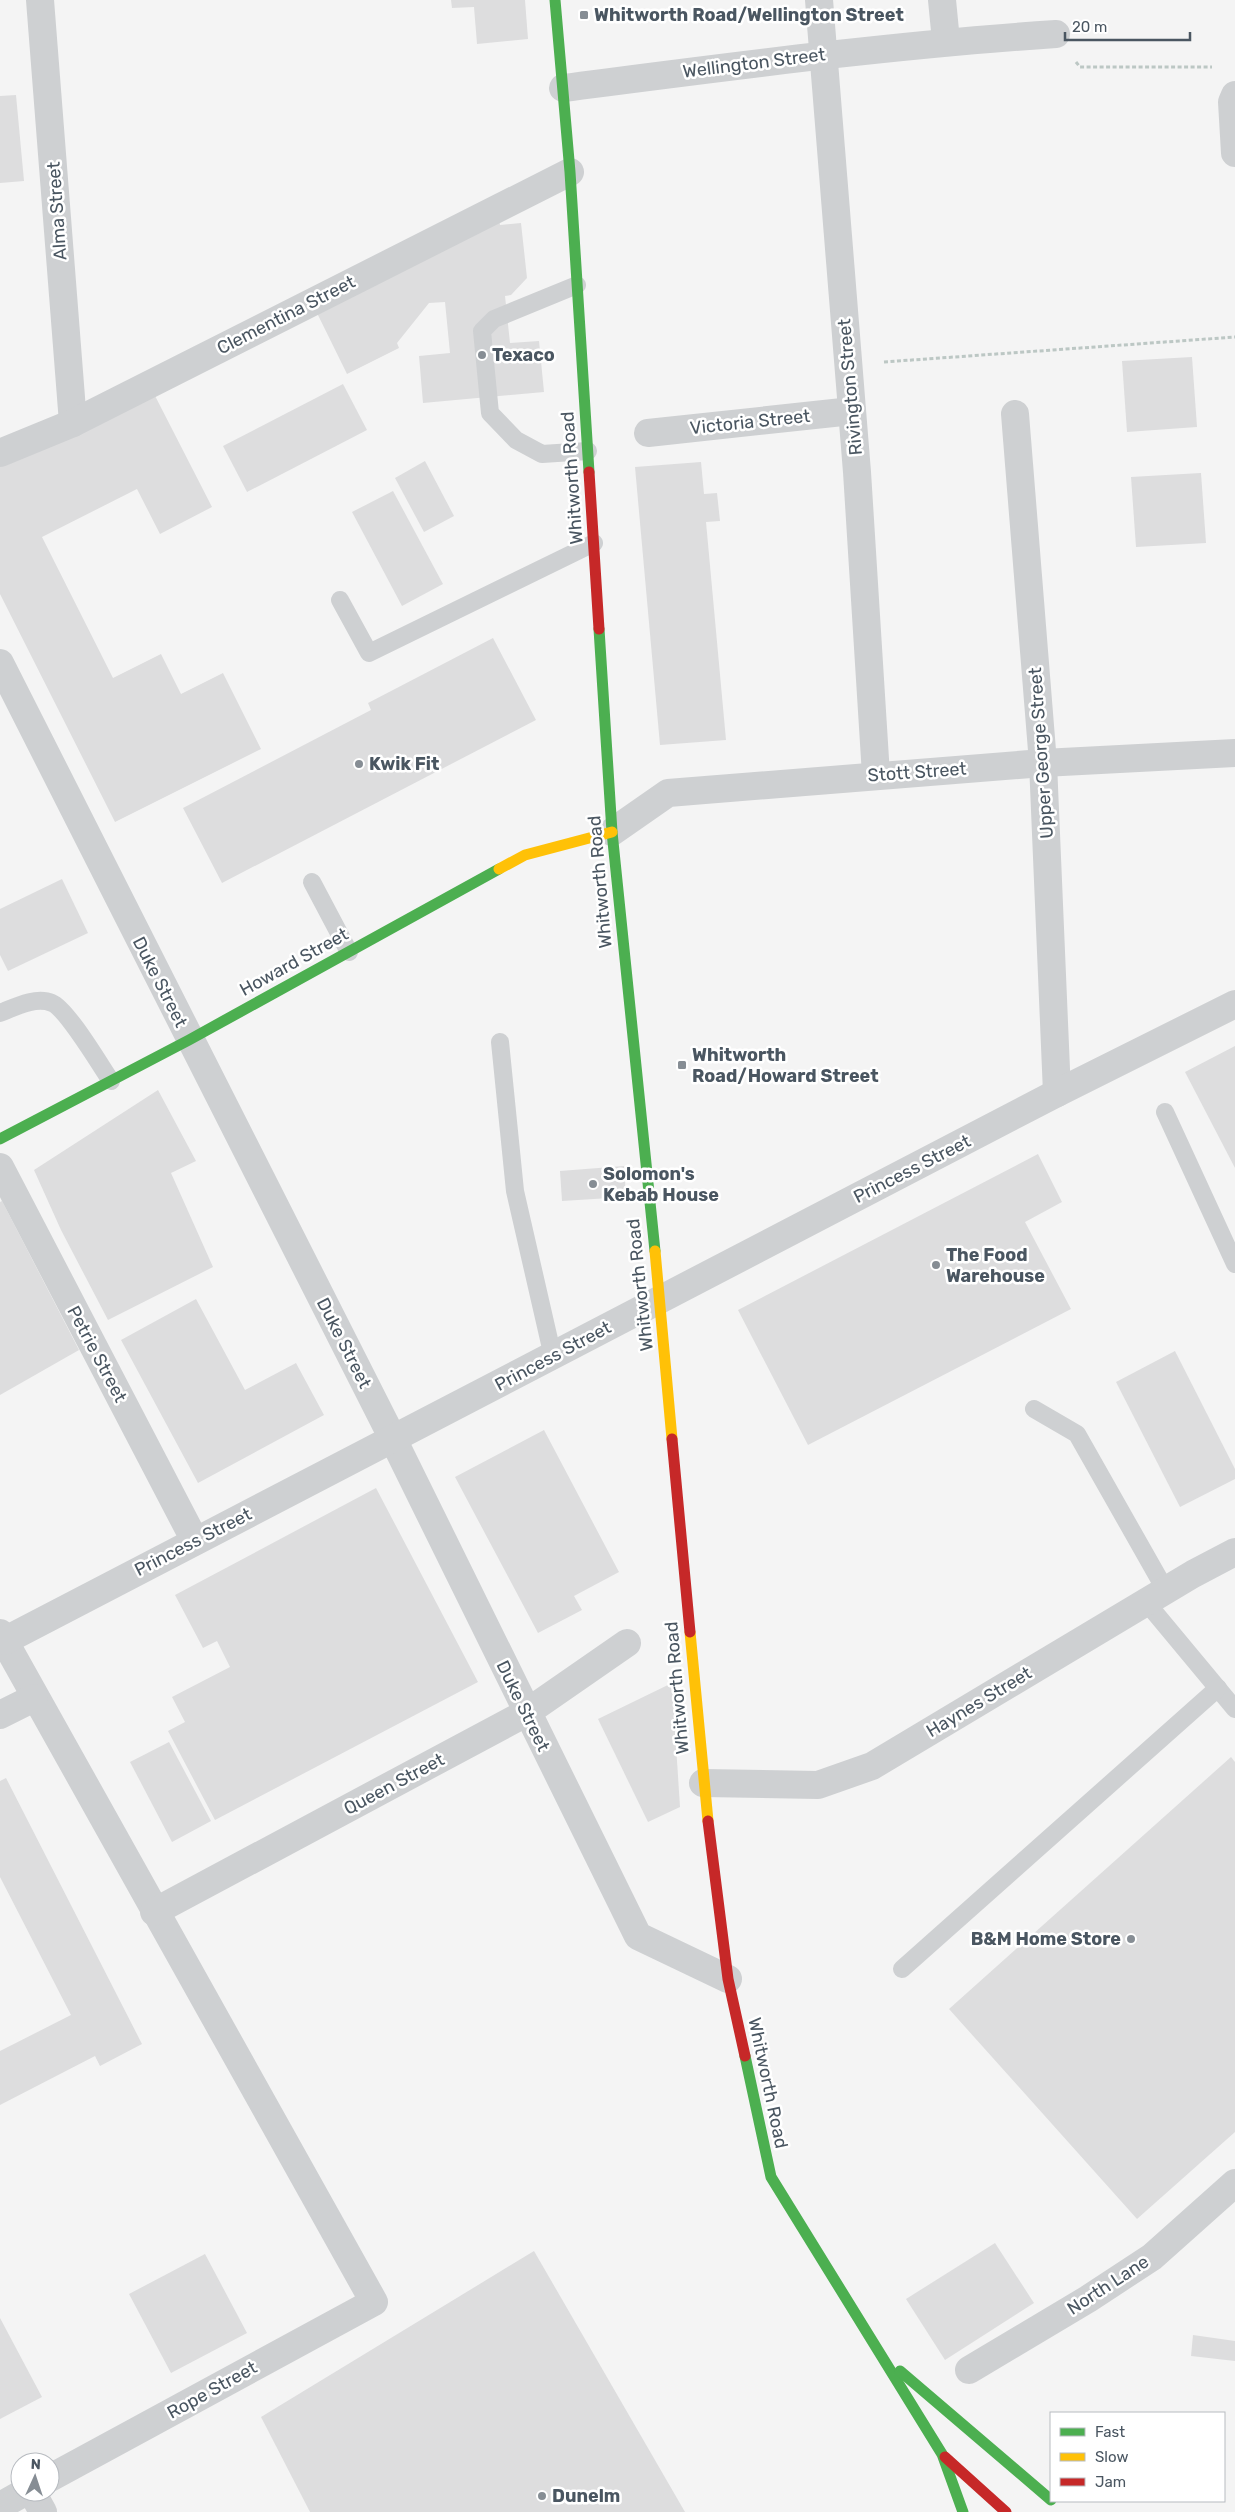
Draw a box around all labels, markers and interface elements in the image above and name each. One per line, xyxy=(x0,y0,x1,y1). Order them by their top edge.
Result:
place label: Whitworth Road/Wellington Street xyxy=(594,4,904,26)
marker: Whitworth Road/Wellington Street xyxy=(578,9,590,21)
scale bar xyxy=(1065,10,1190,42)
text: 20 m xyxy=(1072,18,1107,36)
street label: Wellington Street xyxy=(681,43,827,83)
street label: Alma Street xyxy=(43,161,71,261)
street label: Clementina Street xyxy=(213,271,359,359)
street label: Rivington Street xyxy=(833,318,867,456)
place label: Texaco xyxy=(492,344,555,366)
marker: Texaco xyxy=(476,349,488,361)
street label: Victoria Street xyxy=(689,405,811,439)
street label: Whitworth Road xyxy=(556,411,588,545)
street label: Upper George Street xyxy=(1024,667,1058,839)
place label: Kwik Fit xyxy=(369,753,439,775)
marker: Kwik Fit xyxy=(353,758,365,770)
street label: Stott Street xyxy=(867,758,967,786)
street label: Whitworth Road xyxy=(583,815,617,949)
street label: Howard Street xyxy=(236,923,352,1001)
street label: Duke Street xyxy=(128,933,192,1031)
place label: Whitworth Road/Howard Street xyxy=(692,1044,879,1087)
marker: Whitworth Road/Howard Street xyxy=(676,1059,688,1071)
street label: Princess Street xyxy=(850,1130,974,1208)
place label: Solomon's Kebab House xyxy=(603,1163,719,1206)
marker: Solomon's Kebab House xyxy=(587,1178,599,1190)
street label: Whitworth Road xyxy=(622,1218,658,1352)
place label: The Food Warehouse xyxy=(946,1244,1045,1287)
marker: The Food Warehouse xyxy=(930,1259,942,1271)
street label: Duke Street xyxy=(312,1294,376,1392)
street label: Petrie Street xyxy=(62,1302,132,1406)
street label: Princess Street xyxy=(491,1316,615,1396)
street label: Princess Street xyxy=(131,1503,255,1581)
street label: Whitworth Road xyxy=(660,1621,694,1755)
street label: Duke Street xyxy=(491,1657,555,1755)
street label: Haynes Street xyxy=(922,1662,1036,1742)
street label: Queen Street xyxy=(340,1748,448,1820)
place label: B&M Home Store xyxy=(971,1928,1121,1950)
marker: B&M Home Store xyxy=(1125,1933,1137,1945)
street label: Whitworth Road xyxy=(743,2016,793,2150)
street label: North Lane xyxy=(1063,2250,1153,2320)
street label: Rope Street xyxy=(163,2356,261,2424)
legend xyxy=(1050,2412,1225,2502)
text: Fast xyxy=(1095,2423,1125,2441)
text: Slow xyxy=(1095,2448,1128,2466)
north arrow xyxy=(10,2452,60,2502)
text: N xyxy=(30,2456,41,2473)
text: Jam xyxy=(1095,2473,1126,2491)
place label: Dunelm xyxy=(552,2485,620,2507)
marker: Dunelm xyxy=(536,2490,548,2502)

